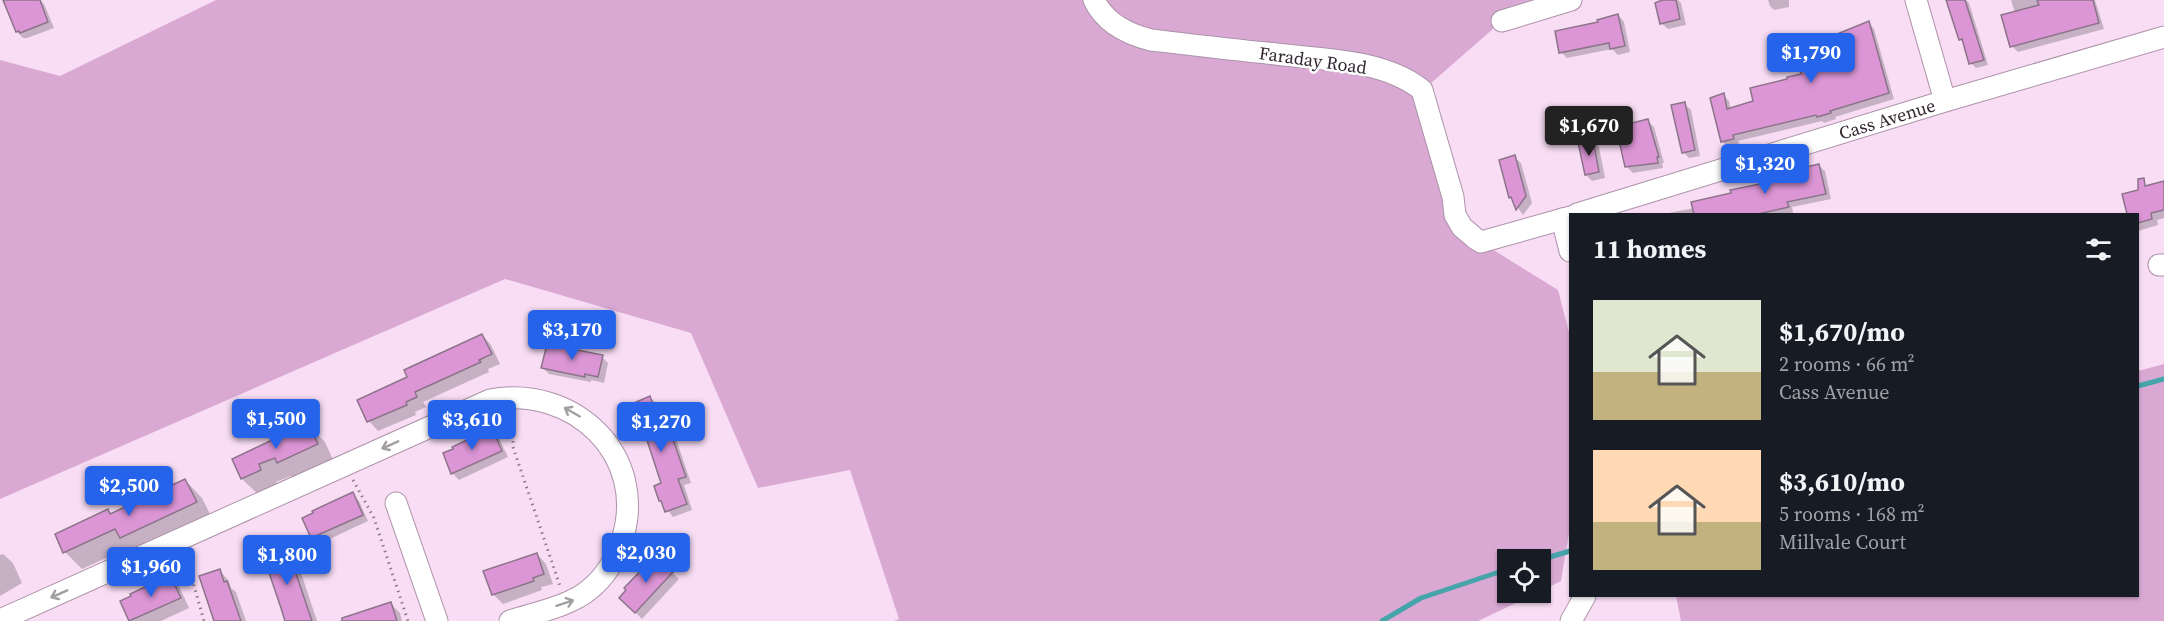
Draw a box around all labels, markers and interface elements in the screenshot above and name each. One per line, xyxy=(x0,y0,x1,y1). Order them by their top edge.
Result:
pin: $1,790 xyxy=(1762,33,1860,84)
text: $1,790 xyxy=(1781,38,1841,66)
street label: Faraday Road xyxy=(1258,40,1368,80)
street label: Cass Avenue xyxy=(1836,93,1938,145)
pin: $1,670 xyxy=(1540,106,1638,157)
text: $1,670 xyxy=(1559,111,1619,139)
pin: $1,320 xyxy=(1716,144,1814,195)
text: $1,320 xyxy=(1735,149,1795,177)
text: 11 homes xyxy=(1593,231,1706,267)
icon: filters xyxy=(2082,233,2115,266)
pin: $3,170 xyxy=(523,310,621,361)
text: $1,670/mo xyxy=(1779,314,1905,350)
text: $3,170 xyxy=(542,315,602,343)
icon: home xyxy=(1641,324,1713,396)
text: 2 rooms · 66 m² xyxy=(1779,350,1915,378)
text: Cass Avenue xyxy=(1779,378,1889,406)
pin: $1,500 xyxy=(227,399,325,450)
pin: $3,610 xyxy=(423,400,521,451)
pin: $1,270 xyxy=(612,402,710,453)
text: $1,500 xyxy=(246,404,306,432)
text: $3,610 xyxy=(442,405,502,433)
one-way arrow xyxy=(564,406,582,417)
text: $1,270 xyxy=(631,407,691,435)
one-way arrow xyxy=(382,440,400,451)
text: $3,610/mo xyxy=(1779,464,1905,500)
pin: $2,500 xyxy=(80,466,178,517)
text: $2,500 xyxy=(99,471,159,499)
icon: home xyxy=(1641,474,1713,546)
text: 5 rooms · 168 m² xyxy=(1779,500,1925,528)
text: Millvale Court xyxy=(1779,528,1906,556)
pin: $2,030 xyxy=(597,533,695,584)
pin: $1,800 xyxy=(238,535,336,586)
text: $2,030 xyxy=(616,538,676,566)
text: $1,800 xyxy=(257,540,317,568)
pin: $1,960 xyxy=(102,547,200,598)
map controls xyxy=(1497,549,1551,603)
button: locate xyxy=(1497,549,1551,603)
text: $1,960 xyxy=(121,552,181,580)
one-way arrow xyxy=(50,589,68,600)
one-way arrow xyxy=(555,596,574,607)

